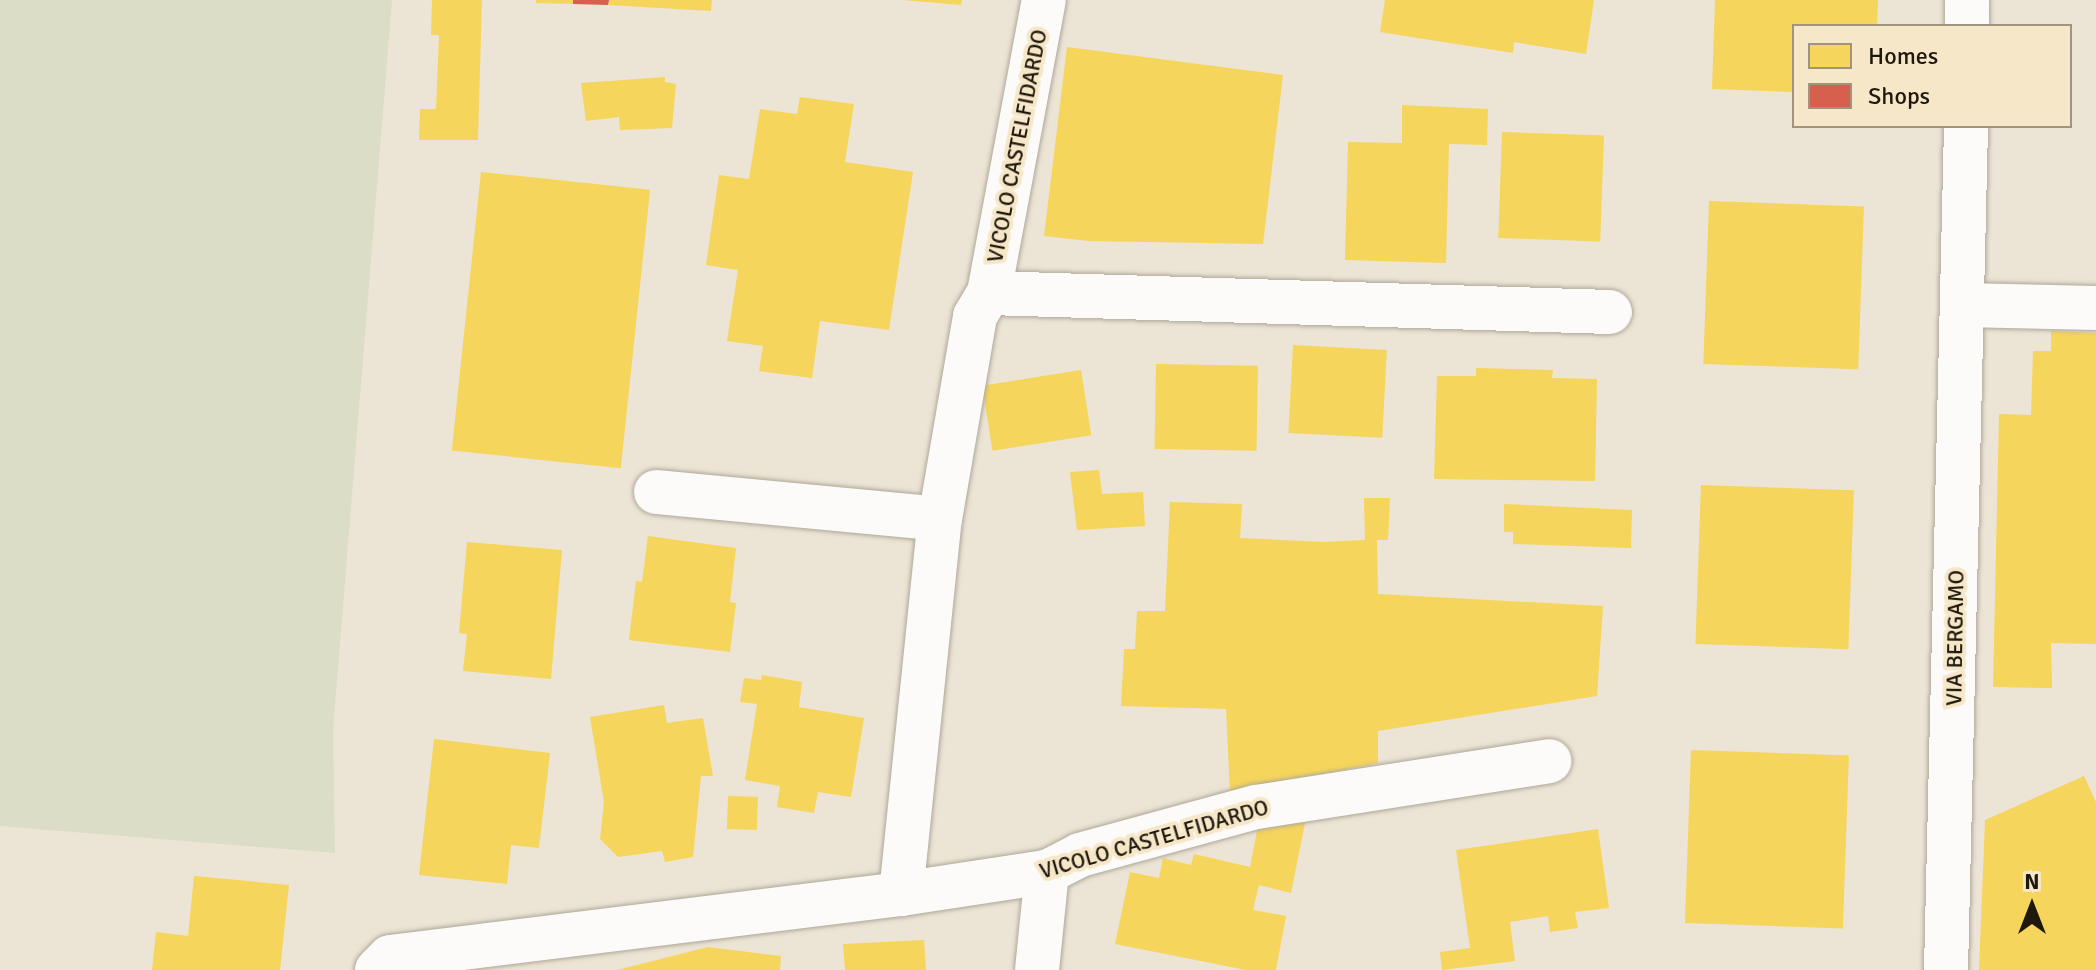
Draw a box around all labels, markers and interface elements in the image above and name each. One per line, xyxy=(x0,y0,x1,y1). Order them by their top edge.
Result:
legend xyxy=(1792,24,2072,128)
street label: VICOLO CASTELFIDARDO xyxy=(981,27,1053,265)
text: Homes xyxy=(1868,41,1938,71)
text: Shops xyxy=(1868,81,1930,111)
street label: VIA BERGAMO xyxy=(1941,570,1969,706)
street label: VICOLO CASTELFIDARDO xyxy=(1036,794,1272,884)
north arrow xyxy=(1992,866,2072,946)
text: N xyxy=(2024,868,2040,895)

